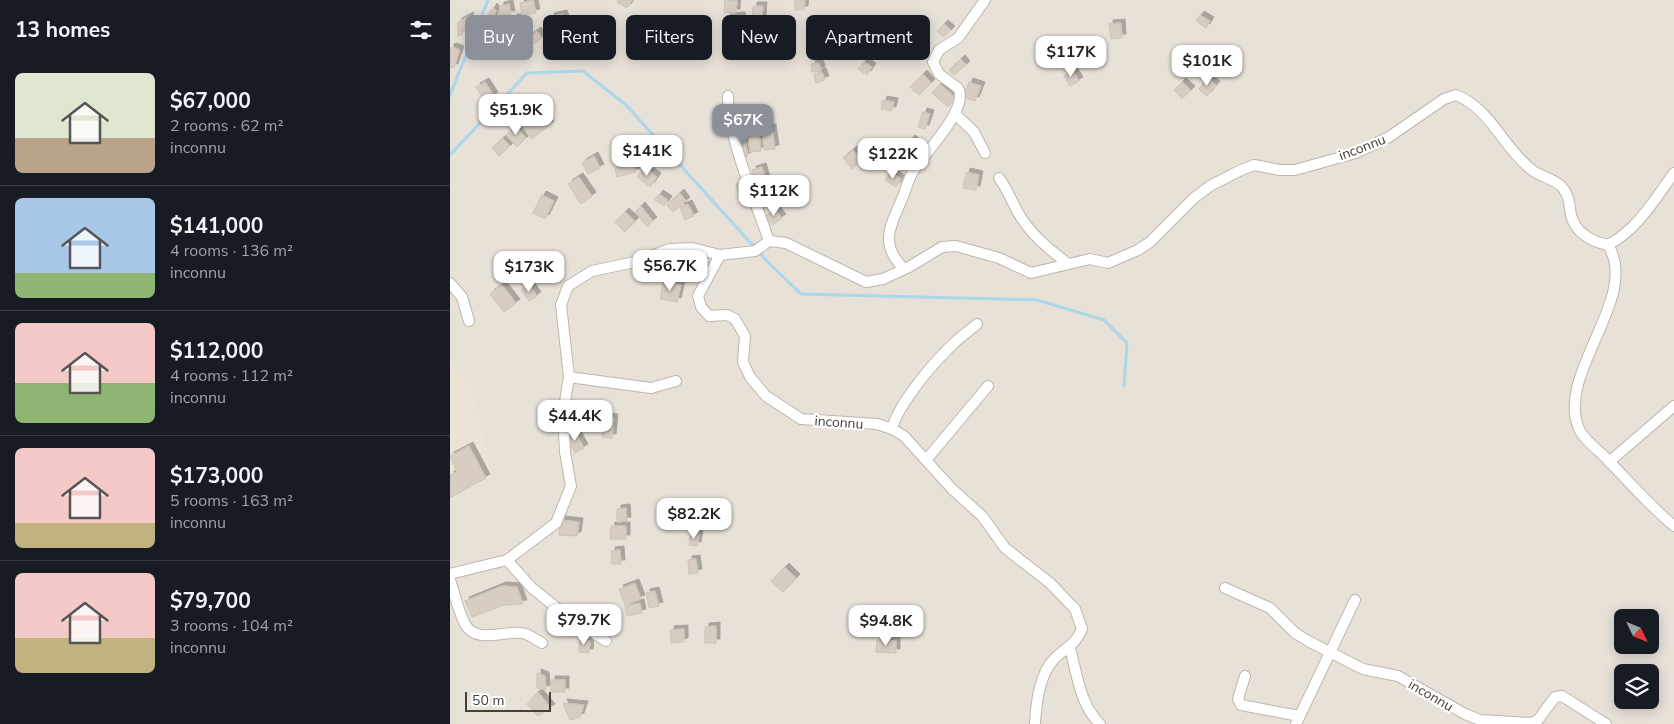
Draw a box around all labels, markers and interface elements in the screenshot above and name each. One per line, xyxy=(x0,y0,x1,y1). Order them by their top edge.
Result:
chip: Buy xyxy=(465,15,533,60)
chip: Rent xyxy=(543,15,616,60)
chip: Filters xyxy=(626,15,712,60)
chip: New xyxy=(722,15,796,60)
chip: Apartment xyxy=(806,15,930,60)
text: 13 homes xyxy=(15,16,110,44)
icon: filters xyxy=(407,16,435,44)
pin: $117K xyxy=(1036,36,1106,78)
text: $117K xyxy=(1046,41,1096,63)
pin: $101K xyxy=(1172,44,1242,87)
text: $101K xyxy=(1182,50,1232,72)
text: $67,000 xyxy=(170,87,251,115)
icon: home xyxy=(55,93,115,153)
pin: $51.9K xyxy=(475,94,557,136)
text: $51.9K xyxy=(490,99,543,121)
pin: $67K xyxy=(713,104,773,146)
text: $67K xyxy=(723,109,763,131)
text: 2 rooms · 62 m² xyxy=(170,115,283,137)
street label: inconnu xyxy=(1336,130,1389,165)
pin: $141K xyxy=(612,134,682,177)
text: inconnu xyxy=(170,137,226,159)
pin: $122K xyxy=(858,138,928,180)
text: $141K xyxy=(622,140,672,162)
text: $122K xyxy=(868,143,918,165)
pin: $112K xyxy=(739,174,809,217)
text: $112K xyxy=(749,180,799,202)
text: $141,000 xyxy=(170,212,263,240)
icon: home xyxy=(55,218,115,278)
text: 4 rooms · 136 m² xyxy=(170,240,293,262)
pin: $173K xyxy=(494,250,564,293)
pin: $56.7K xyxy=(629,250,711,292)
text: $56.7K xyxy=(644,255,697,277)
text: $173K xyxy=(504,256,554,278)
text: inconnu xyxy=(170,262,226,284)
text: $112,000 xyxy=(170,337,263,365)
icon: home xyxy=(55,343,115,403)
text: 4 rooms · 112 m² xyxy=(170,365,293,387)
text: inconnu xyxy=(170,387,226,409)
pin: $44.4K xyxy=(534,400,616,442)
text: $44.4K xyxy=(549,405,602,427)
street label: inconnu xyxy=(814,411,864,434)
text: $173,000 xyxy=(170,462,263,490)
icon: home xyxy=(55,468,115,528)
text: 5 rooms · 163 m² xyxy=(170,490,293,512)
pin: $82.2K xyxy=(653,498,735,540)
text: $82.2K xyxy=(668,503,721,525)
text: inconnu xyxy=(170,512,226,534)
text: $79,700 xyxy=(170,587,251,615)
icon: home xyxy=(55,593,115,653)
pin: $79.7K xyxy=(543,604,625,646)
pin: $94.8K xyxy=(845,604,927,647)
text: $79.7K xyxy=(558,609,611,631)
north arrow xyxy=(1614,609,1659,654)
map controls xyxy=(1614,609,1659,709)
text: $94.8K xyxy=(860,610,913,632)
text: 3 rooms · 104 m² xyxy=(170,615,293,637)
text: inconnu xyxy=(170,637,226,659)
button: layers xyxy=(1614,664,1659,709)
street label: inconnu xyxy=(1405,675,1457,716)
scale bar xyxy=(465,689,551,712)
text: 50 m xyxy=(472,691,504,710)

